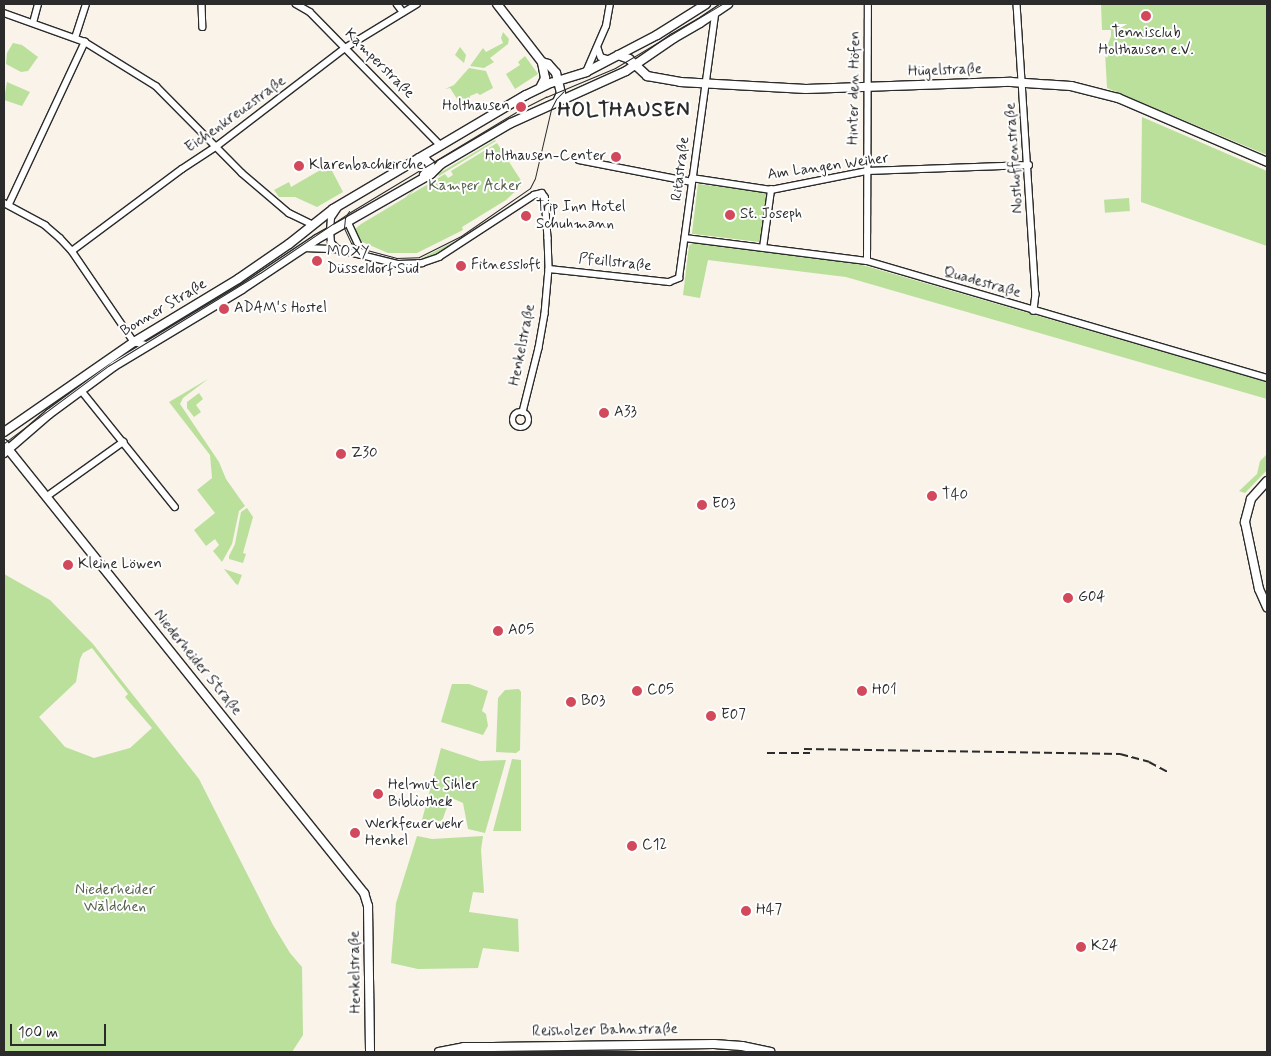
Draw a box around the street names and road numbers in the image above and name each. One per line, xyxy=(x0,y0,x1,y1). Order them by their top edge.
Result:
street label: Kamperstraße xyxy=(340,25,418,103)
street label: Hinter den Höfen xyxy=(845,33,865,143)
street label: Hügelstraße xyxy=(908,61,982,81)
street label: Eichenkreuzstraße xyxy=(182,73,290,157)
street label: Nosthoffenstraße xyxy=(1002,102,1028,214)
street label: Ritastraße xyxy=(668,136,694,202)
street label: Am Langen Weiher xyxy=(767,150,889,184)
street label: Pfeillstraße xyxy=(578,250,652,276)
street label: Quadestraße xyxy=(941,263,1023,303)
street label: Bonner Straße xyxy=(118,275,210,341)
street label: Henkelstraße xyxy=(506,302,540,388)
street label: Niederheider Straße xyxy=(150,607,244,719)
street label: Henkelstraße xyxy=(346,930,366,1014)
street label: Reisholzer Bahnstraße xyxy=(533,1021,677,1041)

